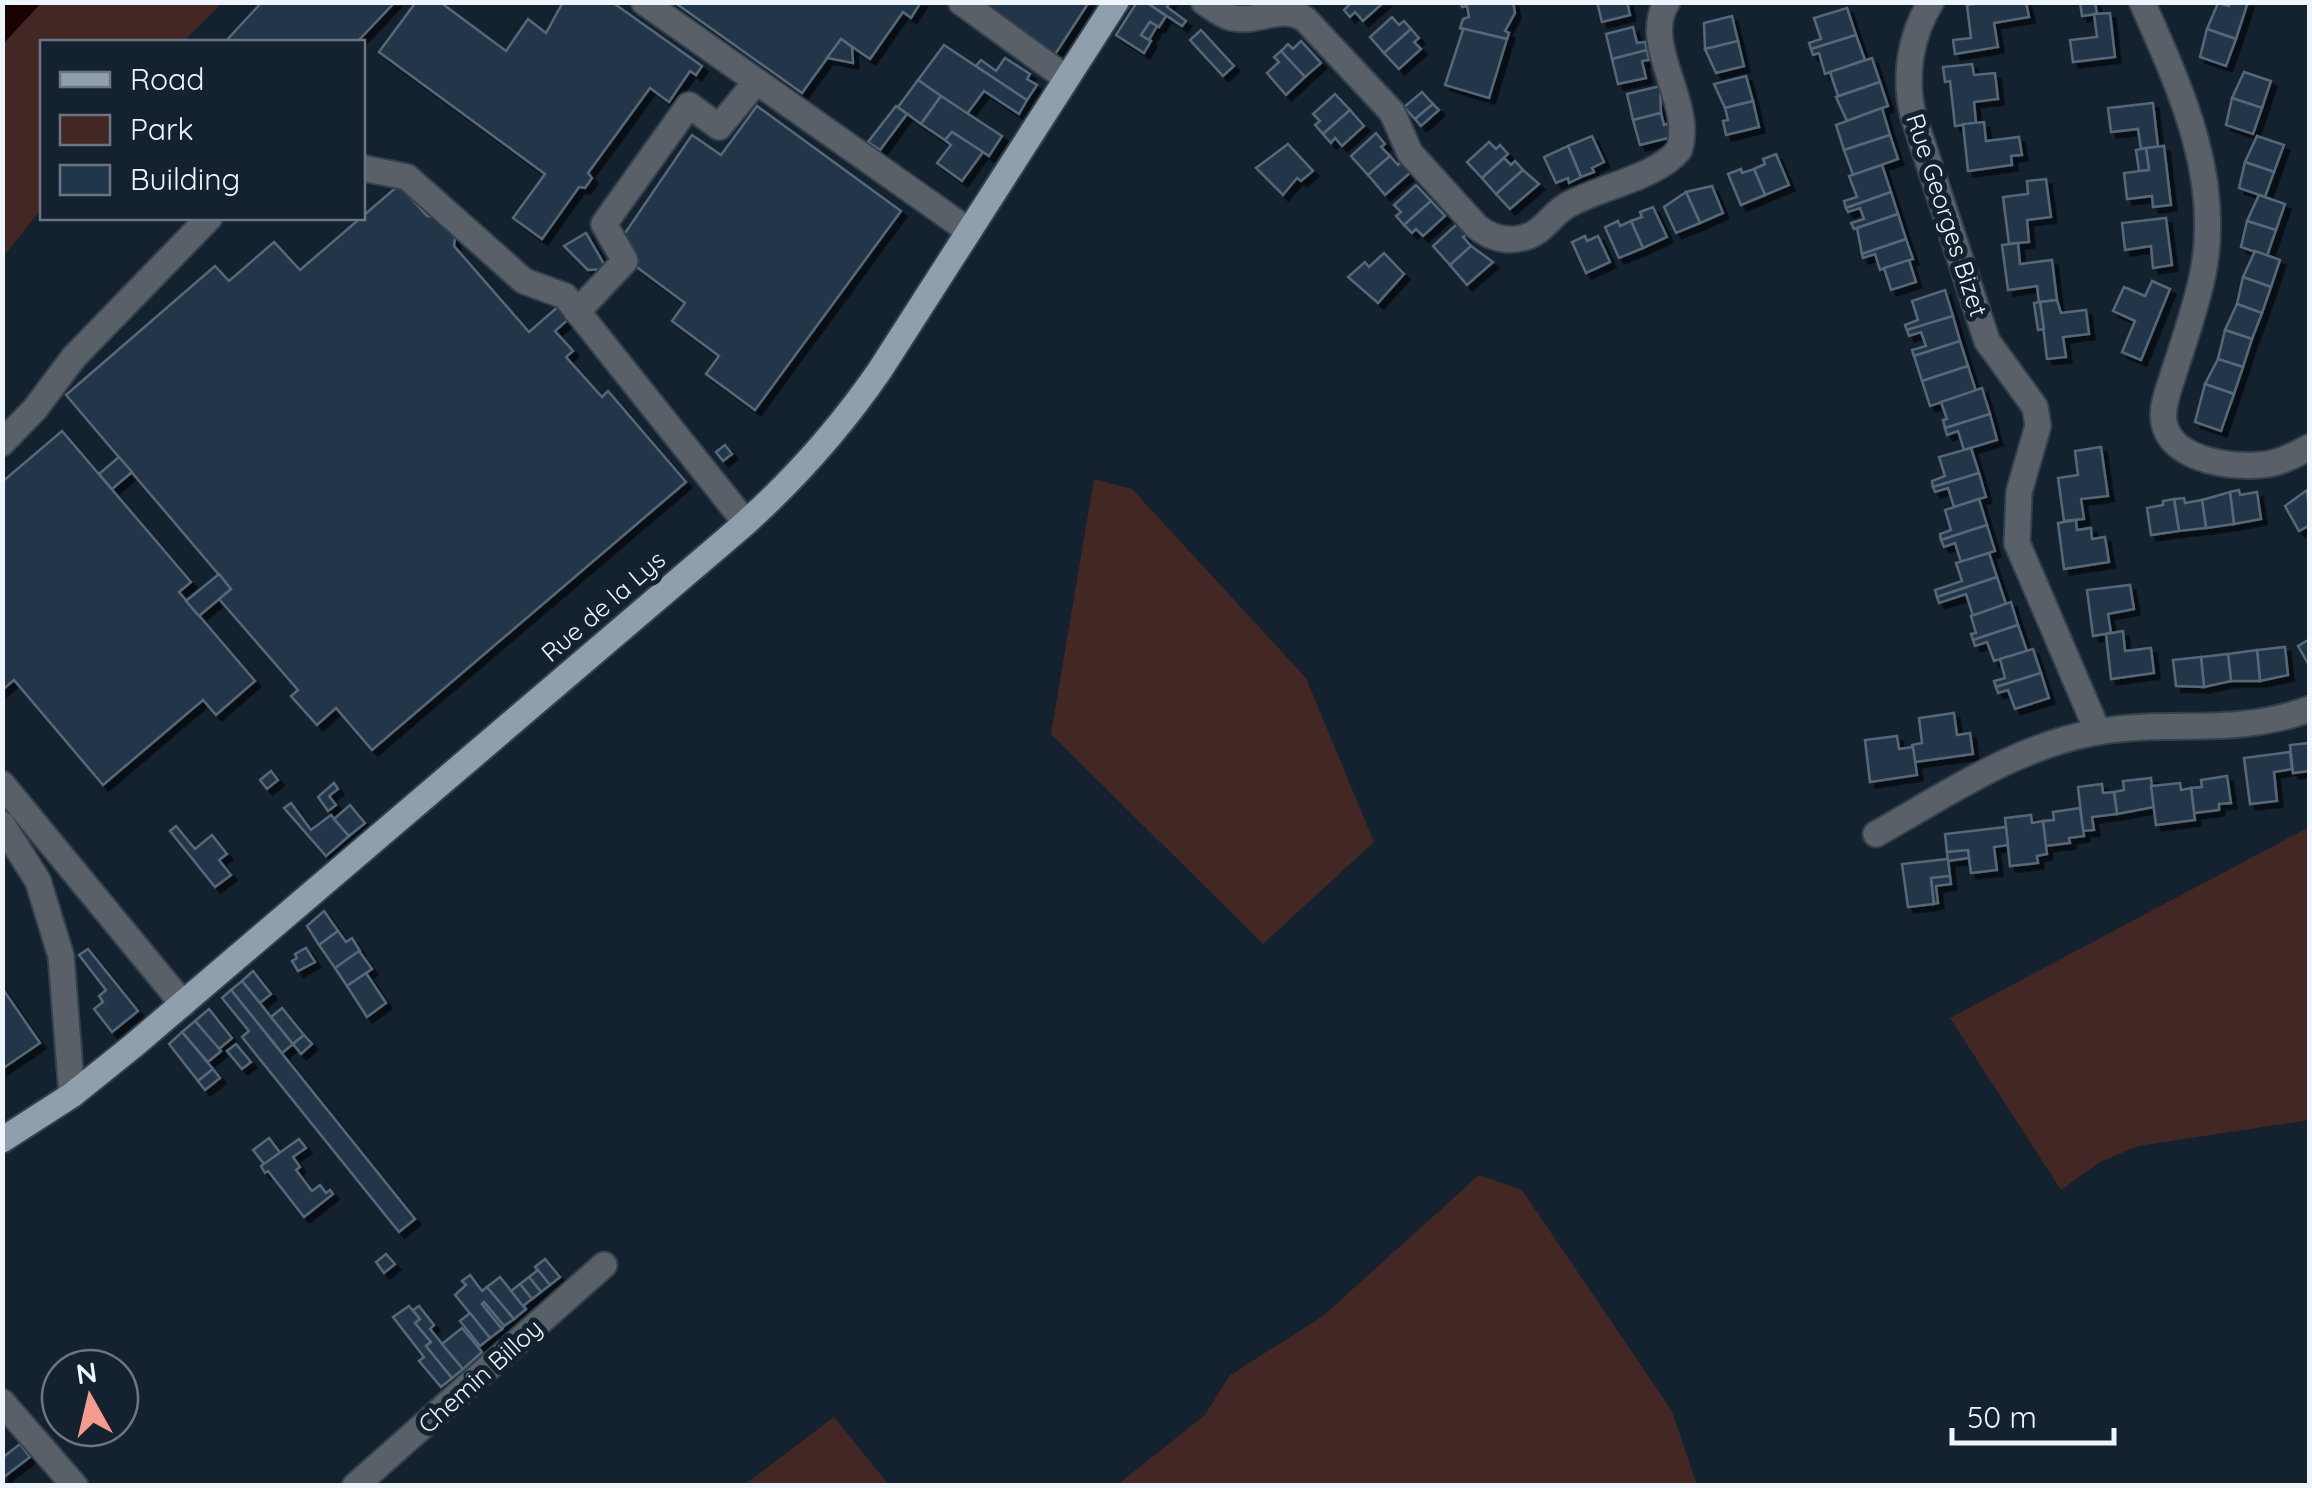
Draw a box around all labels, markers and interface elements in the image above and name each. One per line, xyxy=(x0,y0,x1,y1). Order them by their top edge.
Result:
legend xyxy=(40,40,365,220)
text: Road xyxy=(130,60,204,98)
text: Park xyxy=(130,110,194,148)
street label: Rue Georges Bizet xyxy=(1900,110,1995,320)
text: Building xyxy=(130,160,240,198)
street label: Rue de la Lys xyxy=(534,543,671,668)
street label: Chemin Billoy xyxy=(411,1312,548,1439)
north arrow xyxy=(40,1348,140,1448)
text: N xyxy=(74,1354,99,1392)
scale bar xyxy=(1952,1383,2114,1445)
text: 50 m xyxy=(1967,1398,2037,1436)

